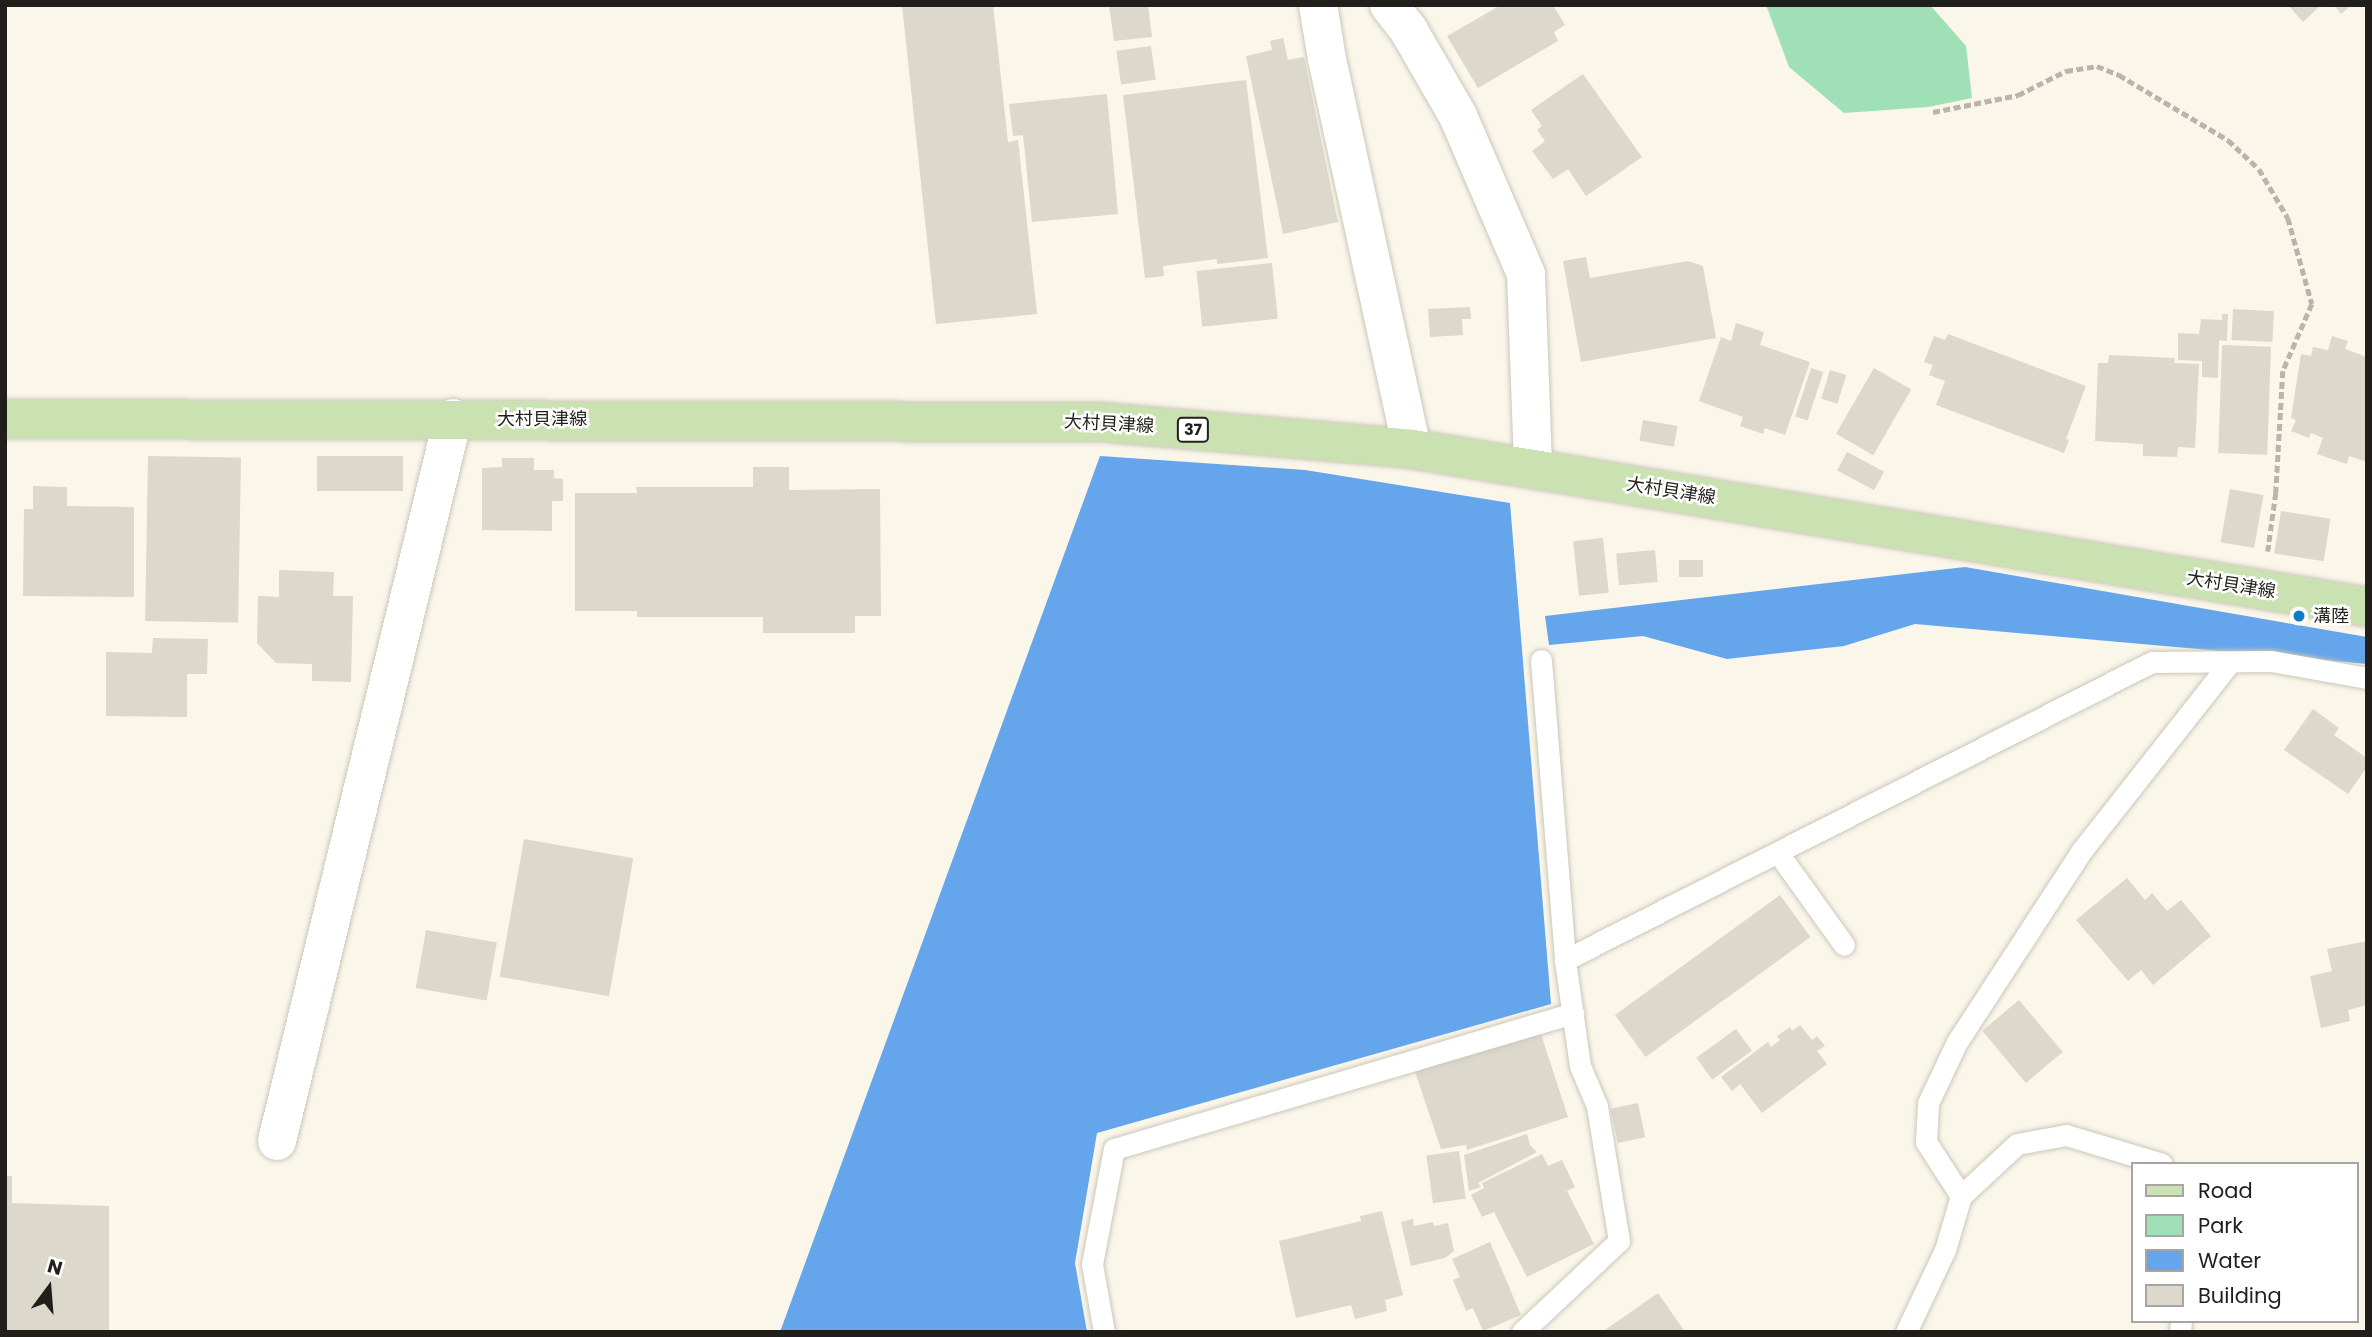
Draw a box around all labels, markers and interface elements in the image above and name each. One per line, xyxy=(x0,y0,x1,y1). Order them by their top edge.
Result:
street label: 大村貝津線 xyxy=(497,408,587,430)
street label: 大村貝津線 xyxy=(1063,411,1155,437)
road number: 37 xyxy=(1176,418,1210,442)
street label: 大村貝津線 xyxy=(1625,473,1717,509)
street label: 大村貝津線 xyxy=(2185,567,2277,603)
place label: 溝陸 xyxy=(2313,605,2349,627)
marker: 溝陸 xyxy=(2291,608,2307,624)
legend xyxy=(2130,1162,2358,1323)
text: Road xyxy=(2198,1176,2253,1205)
text: Park xyxy=(2198,1211,2243,1240)
text: Water xyxy=(2198,1246,2261,1275)
text: N xyxy=(44,1252,66,1282)
north arrow xyxy=(14,1253,84,1323)
text: Building xyxy=(2198,1281,2282,1310)

